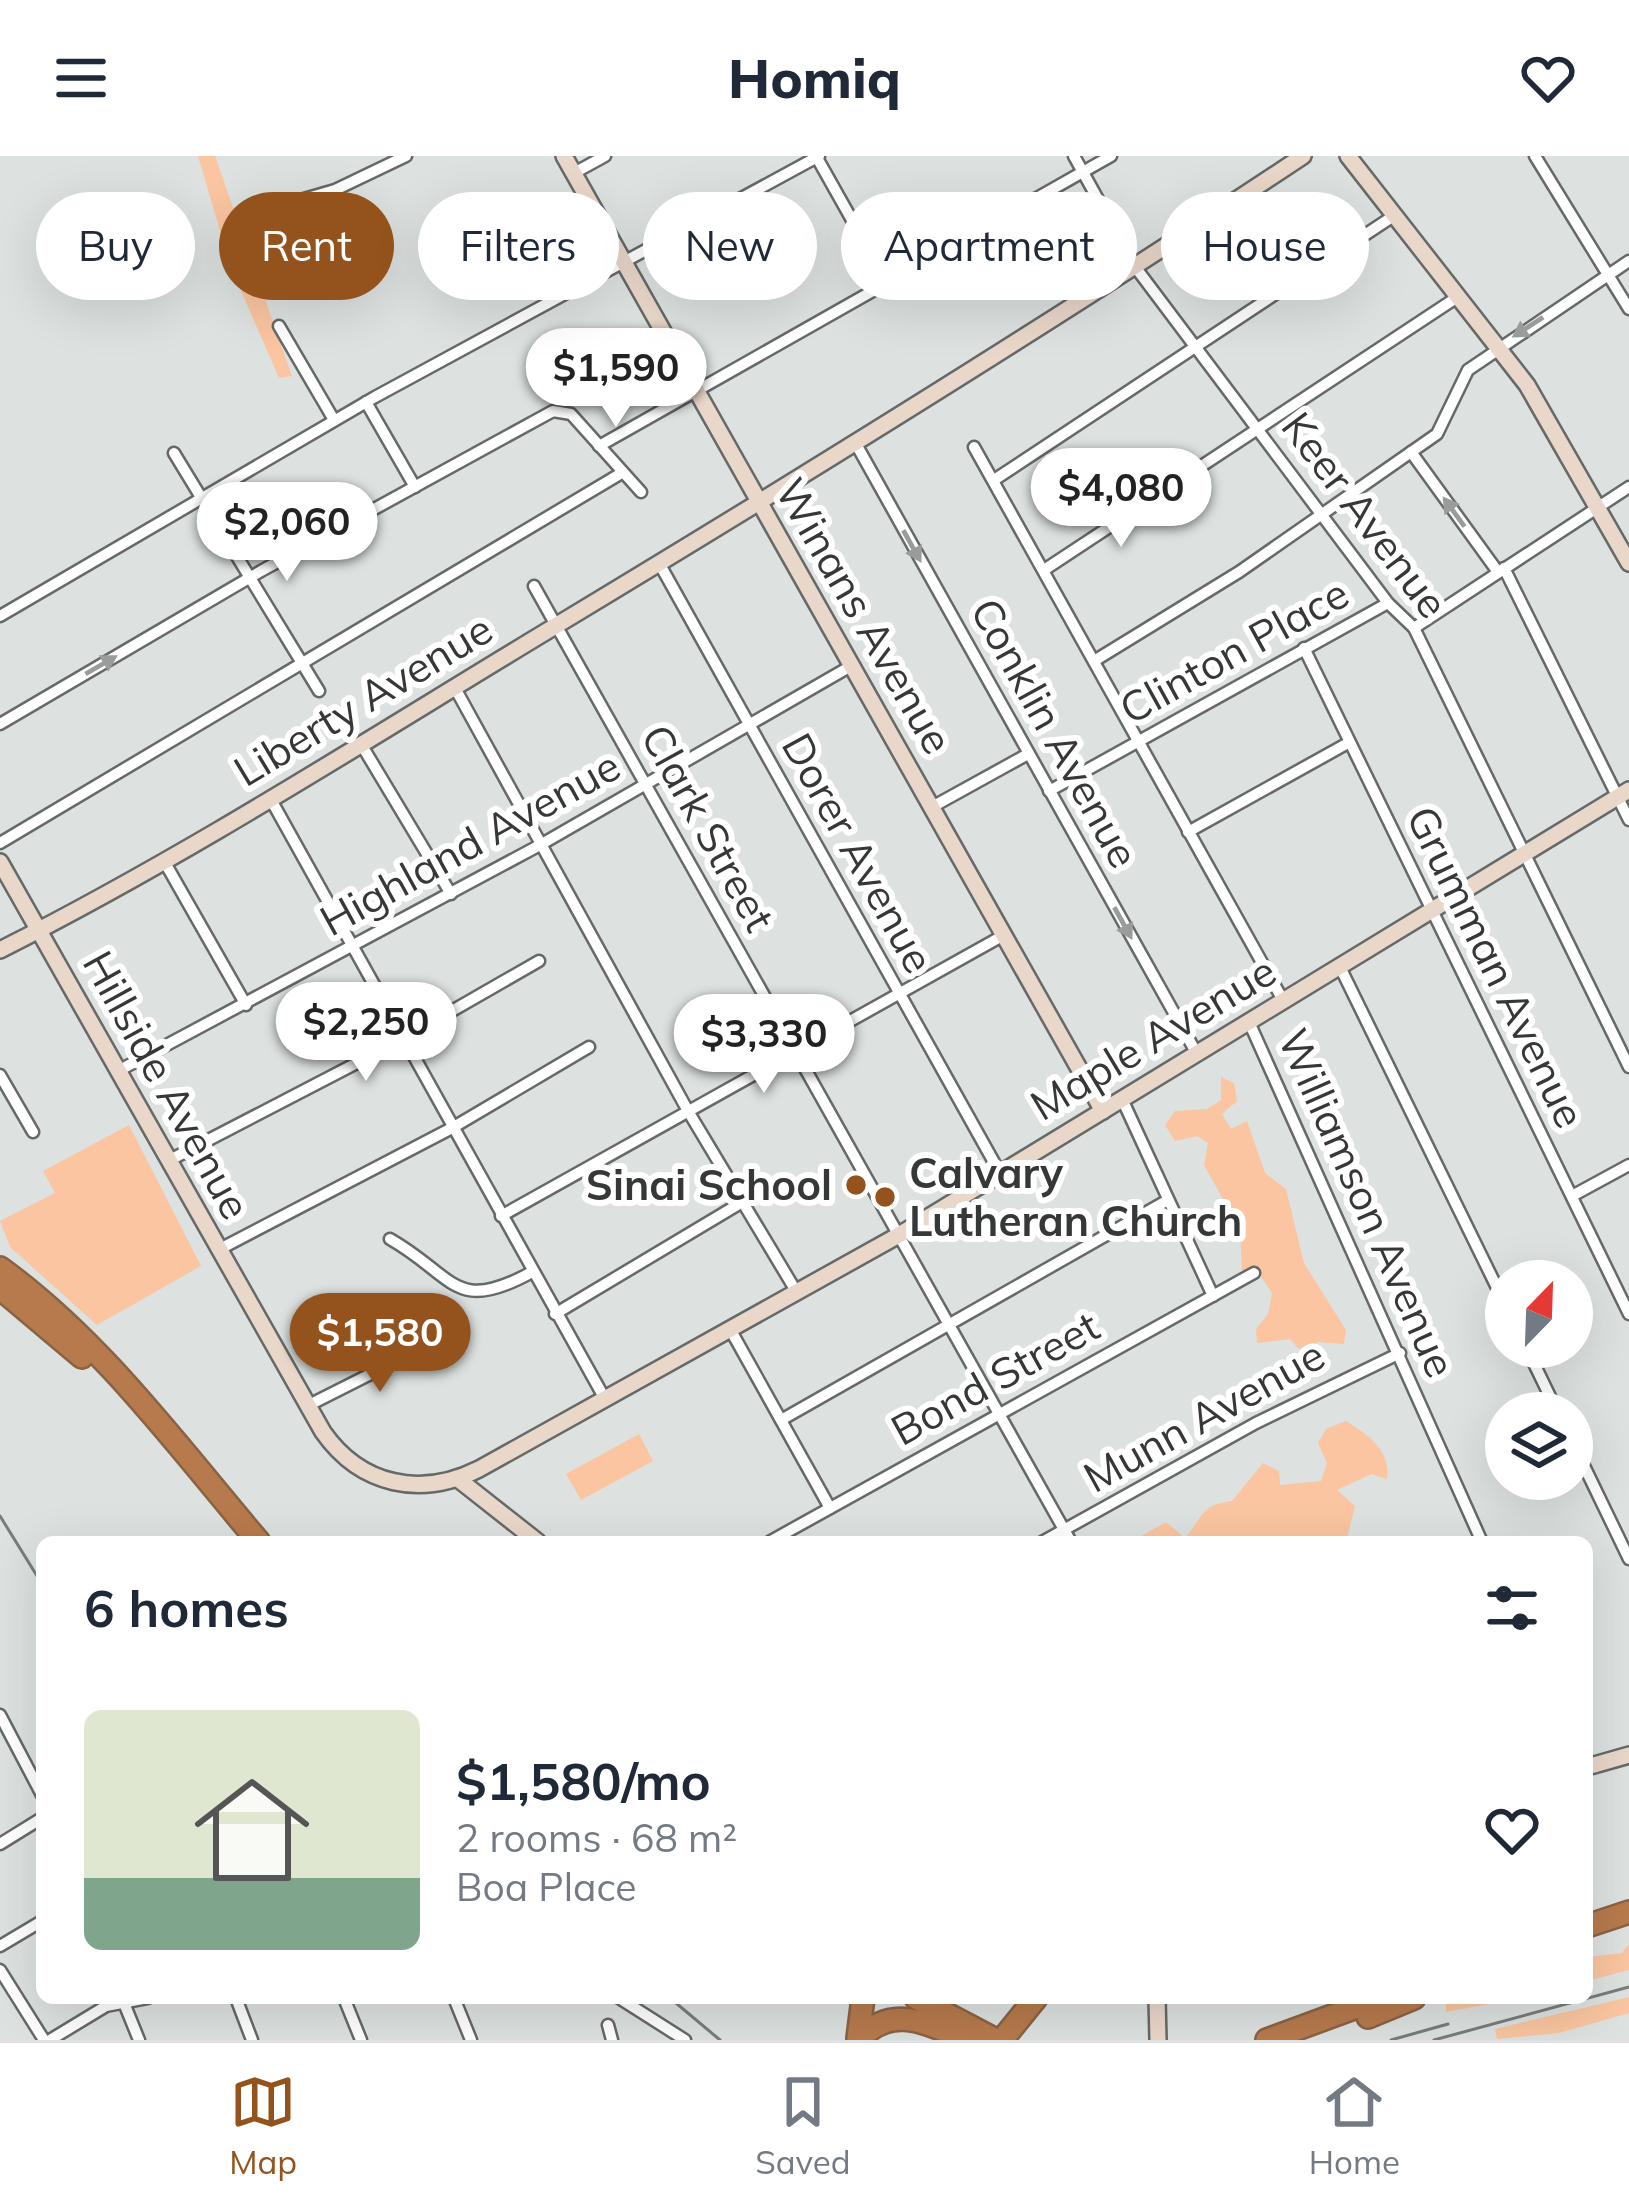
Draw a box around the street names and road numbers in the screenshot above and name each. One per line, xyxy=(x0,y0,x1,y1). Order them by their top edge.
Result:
street label: Keer Avenue xyxy=(1271,401,1460,628)
street label: Winans Avenue xyxy=(764,469,965,763)
street label: Clinton Place xyxy=(1110,566,1357,735)
street label: Conklin Avenue xyxy=(960,589,1151,877)
street label: Liberty Avenue xyxy=(224,602,501,797)
street label: Clark Street xyxy=(630,715,787,940)
street label: Dorer Avenue xyxy=(771,724,946,982)
street label: Highland Avenue xyxy=(311,738,629,947)
street label: Grumman Avenue xyxy=(1396,797,1597,1136)
street label: Hillside Avenue xyxy=(72,941,263,1228)
street label: Maple Avenue xyxy=(1021,944,1285,1132)
street label: Williamson Avenue xyxy=(1267,1021,1468,1385)
street label: Bond Street xyxy=(882,1299,1108,1456)
street label: Munn Avenue xyxy=(1074,1328,1333,1503)

